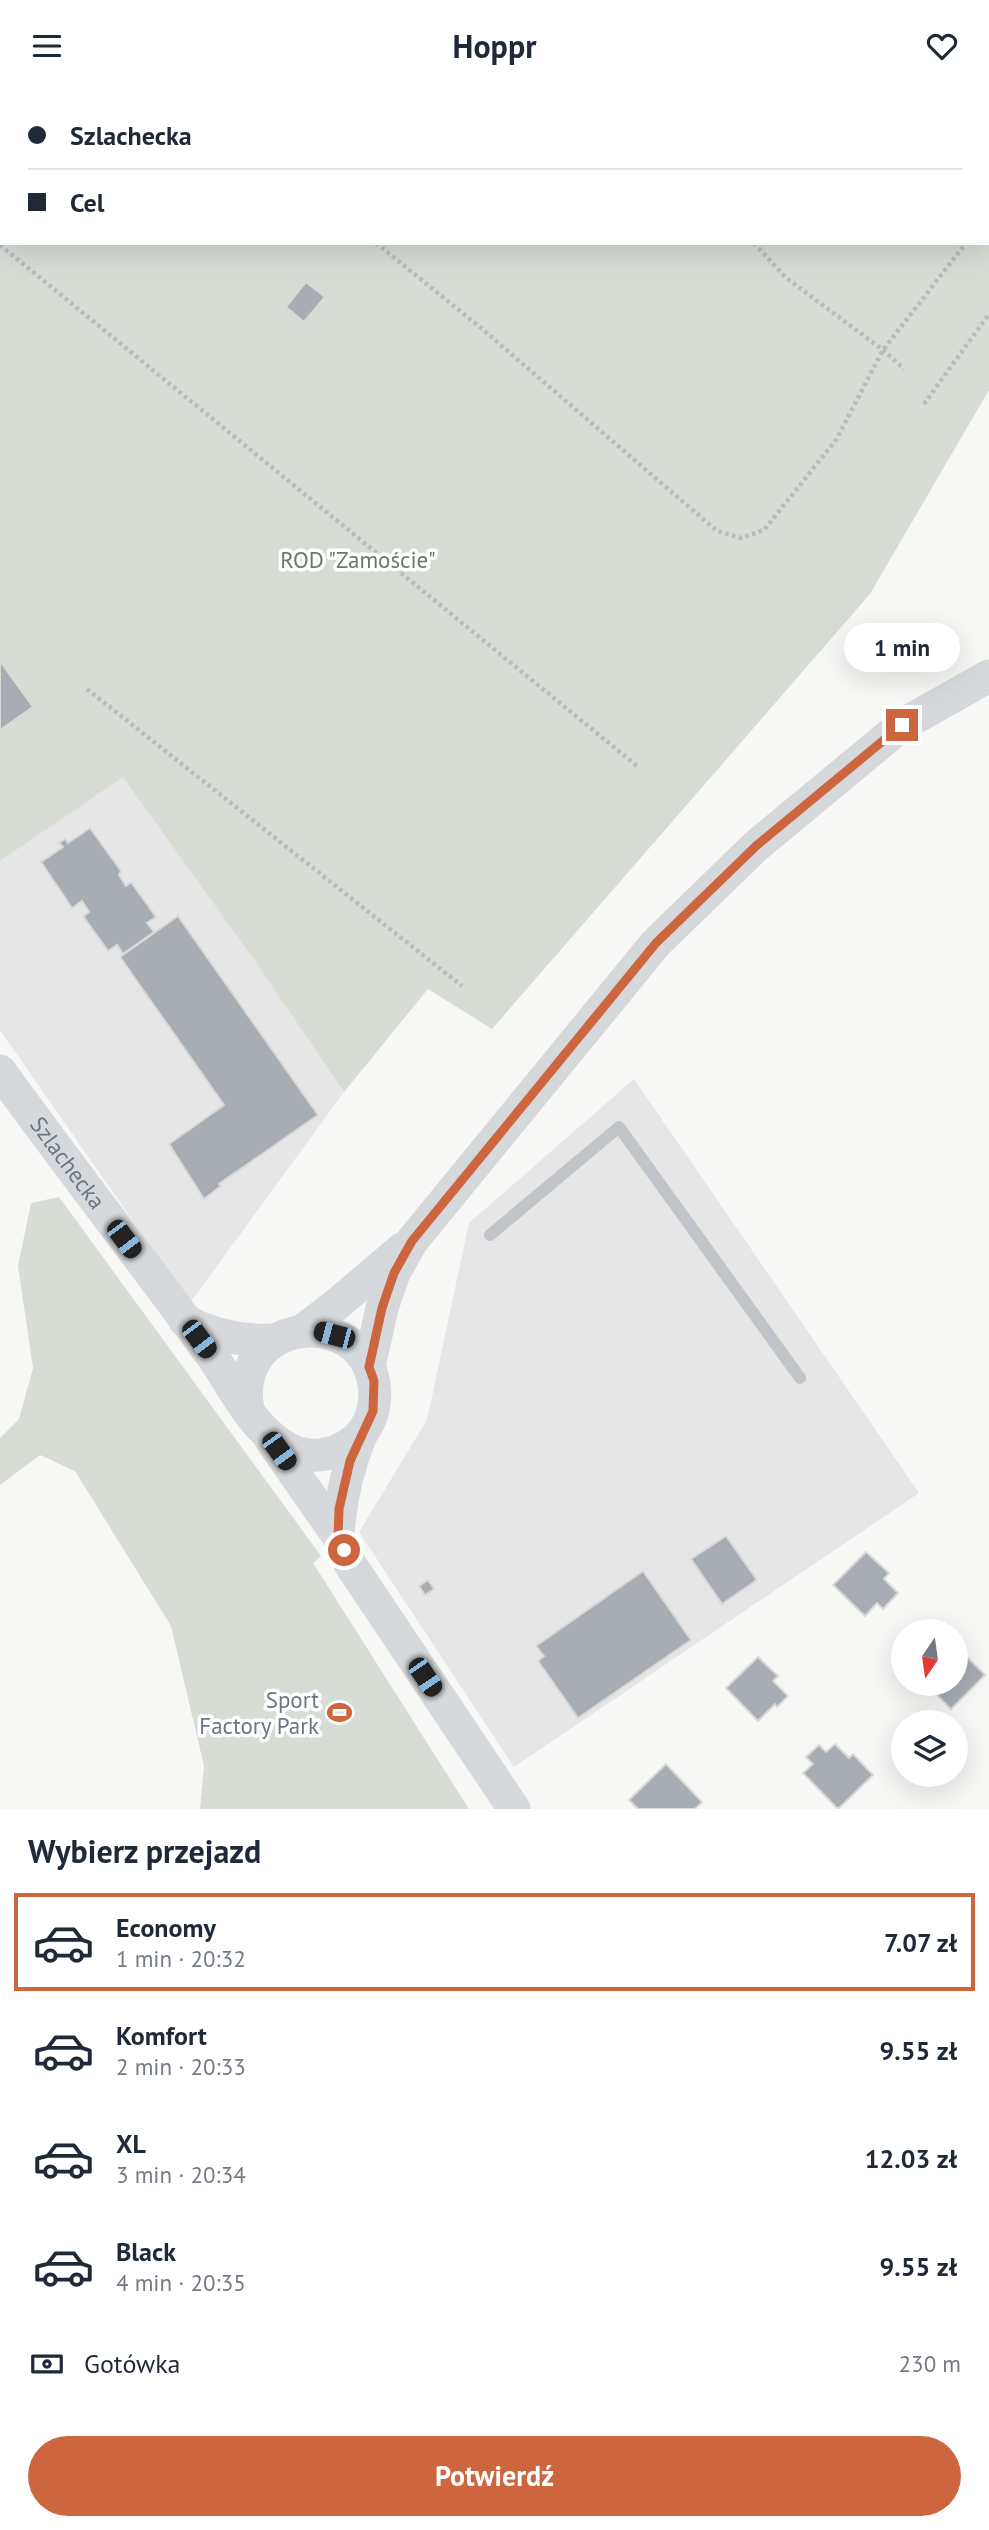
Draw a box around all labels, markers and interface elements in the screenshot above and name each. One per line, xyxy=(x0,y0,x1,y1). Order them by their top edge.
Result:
text: Hoppr xyxy=(453,25,536,67)
icon: menu xyxy=(28,27,66,65)
icon: heart xyxy=(923,27,961,65)
text: Szlachecka xyxy=(70,119,192,152)
text: Cel xyxy=(70,186,104,219)
park label: ROD "Zamoście" xyxy=(280,545,436,574)
callout: 1 min xyxy=(844,623,960,673)
text: 1 min xyxy=(874,633,930,662)
route end xyxy=(886,709,918,741)
street label: Szlachecka xyxy=(24,1111,112,1214)
car xyxy=(103,1216,146,1262)
car xyxy=(178,1316,221,1362)
car xyxy=(311,1319,358,1351)
car xyxy=(259,1428,300,1474)
route start xyxy=(328,1534,360,1566)
north arrow xyxy=(891,1619,968,1696)
map controls xyxy=(891,1619,968,1787)
car xyxy=(405,1654,446,1700)
place label: Sport Factory Park xyxy=(199,1685,319,1740)
sports icon: Sport Factory Park xyxy=(325,1699,353,1727)
button: layers xyxy=(891,1710,968,1787)
text: Wybierz przejazd xyxy=(28,1830,261,1872)
icon: car xyxy=(32,1911,95,1974)
text: Economy xyxy=(116,1911,216,1944)
text: 7.07 zł xyxy=(884,1926,957,1959)
text: 1 min · 20:32 xyxy=(116,1944,246,1973)
icon: car xyxy=(32,2019,95,2082)
text: Komfort xyxy=(116,2019,207,2052)
text: 9.55 zł xyxy=(880,2034,957,2067)
text: 2 min · 20:33 xyxy=(116,2052,246,2081)
icon: car xyxy=(32,2127,95,2190)
text: XL xyxy=(116,2127,146,2160)
text: 12.03 zł xyxy=(865,2142,957,2175)
text: 3 min · 20:34 xyxy=(116,2160,246,2189)
icon: car xyxy=(32,2235,95,2298)
text: Black xyxy=(116,2235,176,2268)
text: 9.55 zł xyxy=(880,2250,957,2283)
text: 4 min · 20:35 xyxy=(116,2268,246,2297)
icon: cash xyxy=(28,2345,66,2383)
text: Gotówka xyxy=(84,2347,181,2380)
text: 230 m xyxy=(899,2349,961,2378)
button: Potwierdź xyxy=(28,2436,961,2516)

